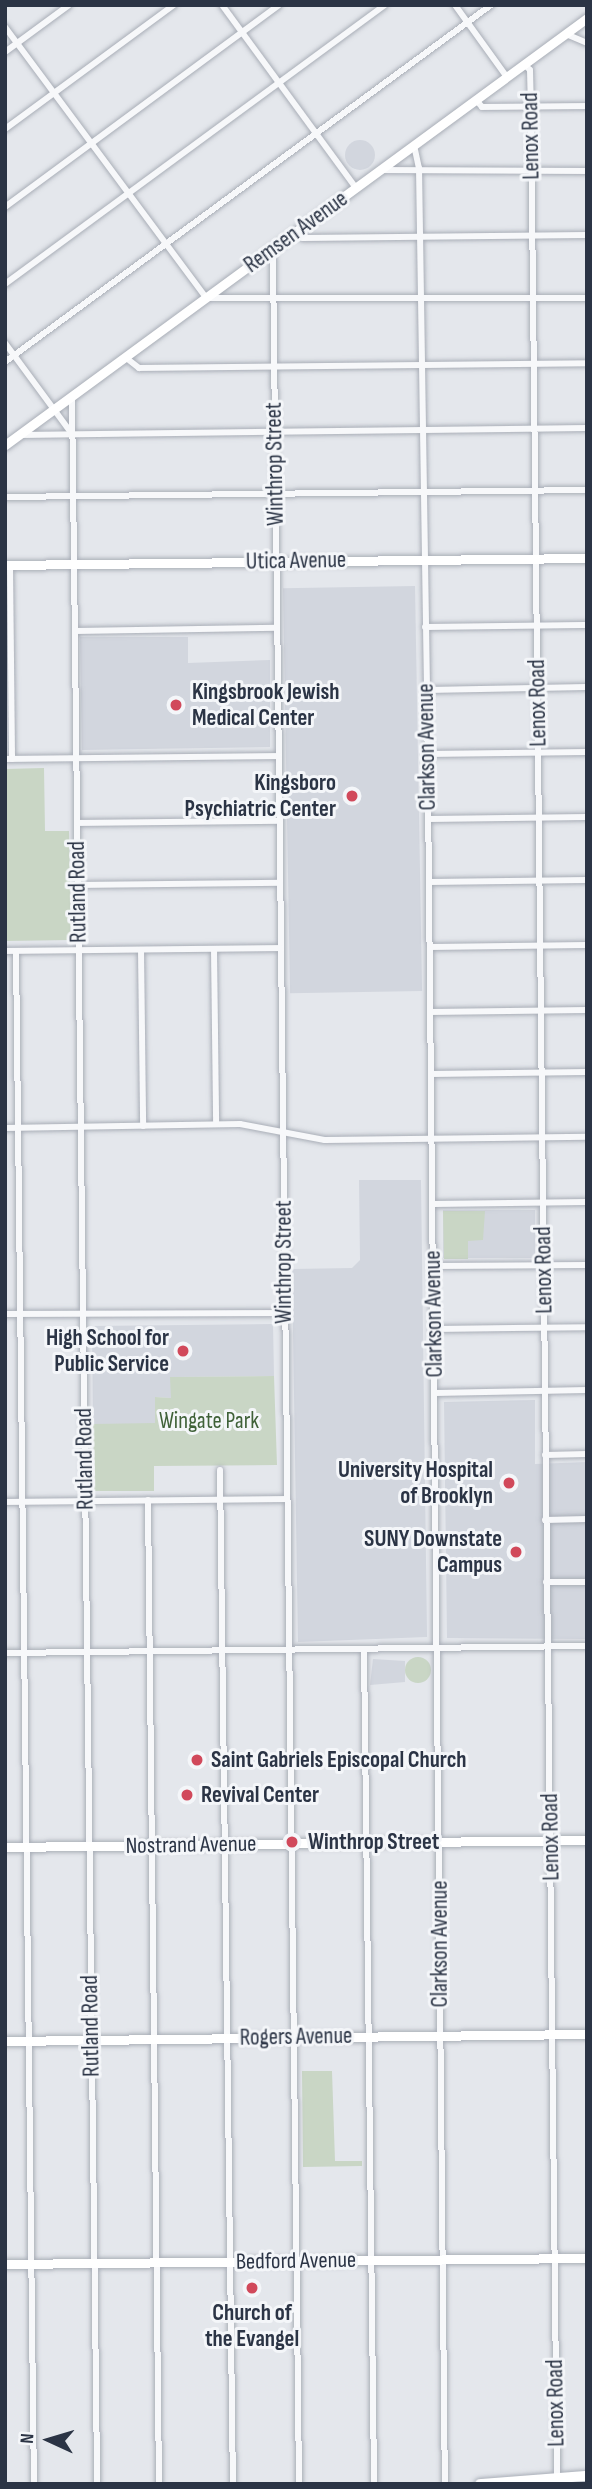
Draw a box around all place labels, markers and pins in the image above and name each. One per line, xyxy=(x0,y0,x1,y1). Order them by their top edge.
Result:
place label: Kingsbrook Jewish Medical Center xyxy=(192,678,339,732)
marker: Kingsbrook Jewish Medical Center xyxy=(166,695,186,715)
place label: Kingsboro Psychiatric Center xyxy=(185,769,336,823)
marker: Kingsboro Psychiatric Center xyxy=(342,786,362,806)
place label: High School for Public Service xyxy=(46,1324,169,1378)
marker: High School for Public Service xyxy=(175,1343,191,1359)
place label: University Hospital of Brooklyn xyxy=(338,1456,493,1510)
marker: University Hospital of Brooklyn xyxy=(499,1473,519,1493)
place label: SUNY Downstate Campus xyxy=(364,1525,502,1579)
marker: SUNY Downstate Campus xyxy=(508,1544,524,1560)
place label: Saint Gabriels Episcopal Church xyxy=(211,1746,467,1774)
marker: Saint Gabriels Episcopal Church xyxy=(189,1752,205,1768)
place label: Revival Center xyxy=(201,1781,319,1809)
marker: Revival Center xyxy=(179,1787,195,1803)
place label: Winthrop Street xyxy=(308,1828,439,1856)
marker: Winthrop Street xyxy=(282,1832,302,1852)
marker: Church of the Evangel xyxy=(244,2280,260,2296)
place label: Church of the Evangel xyxy=(205,2299,299,2353)

